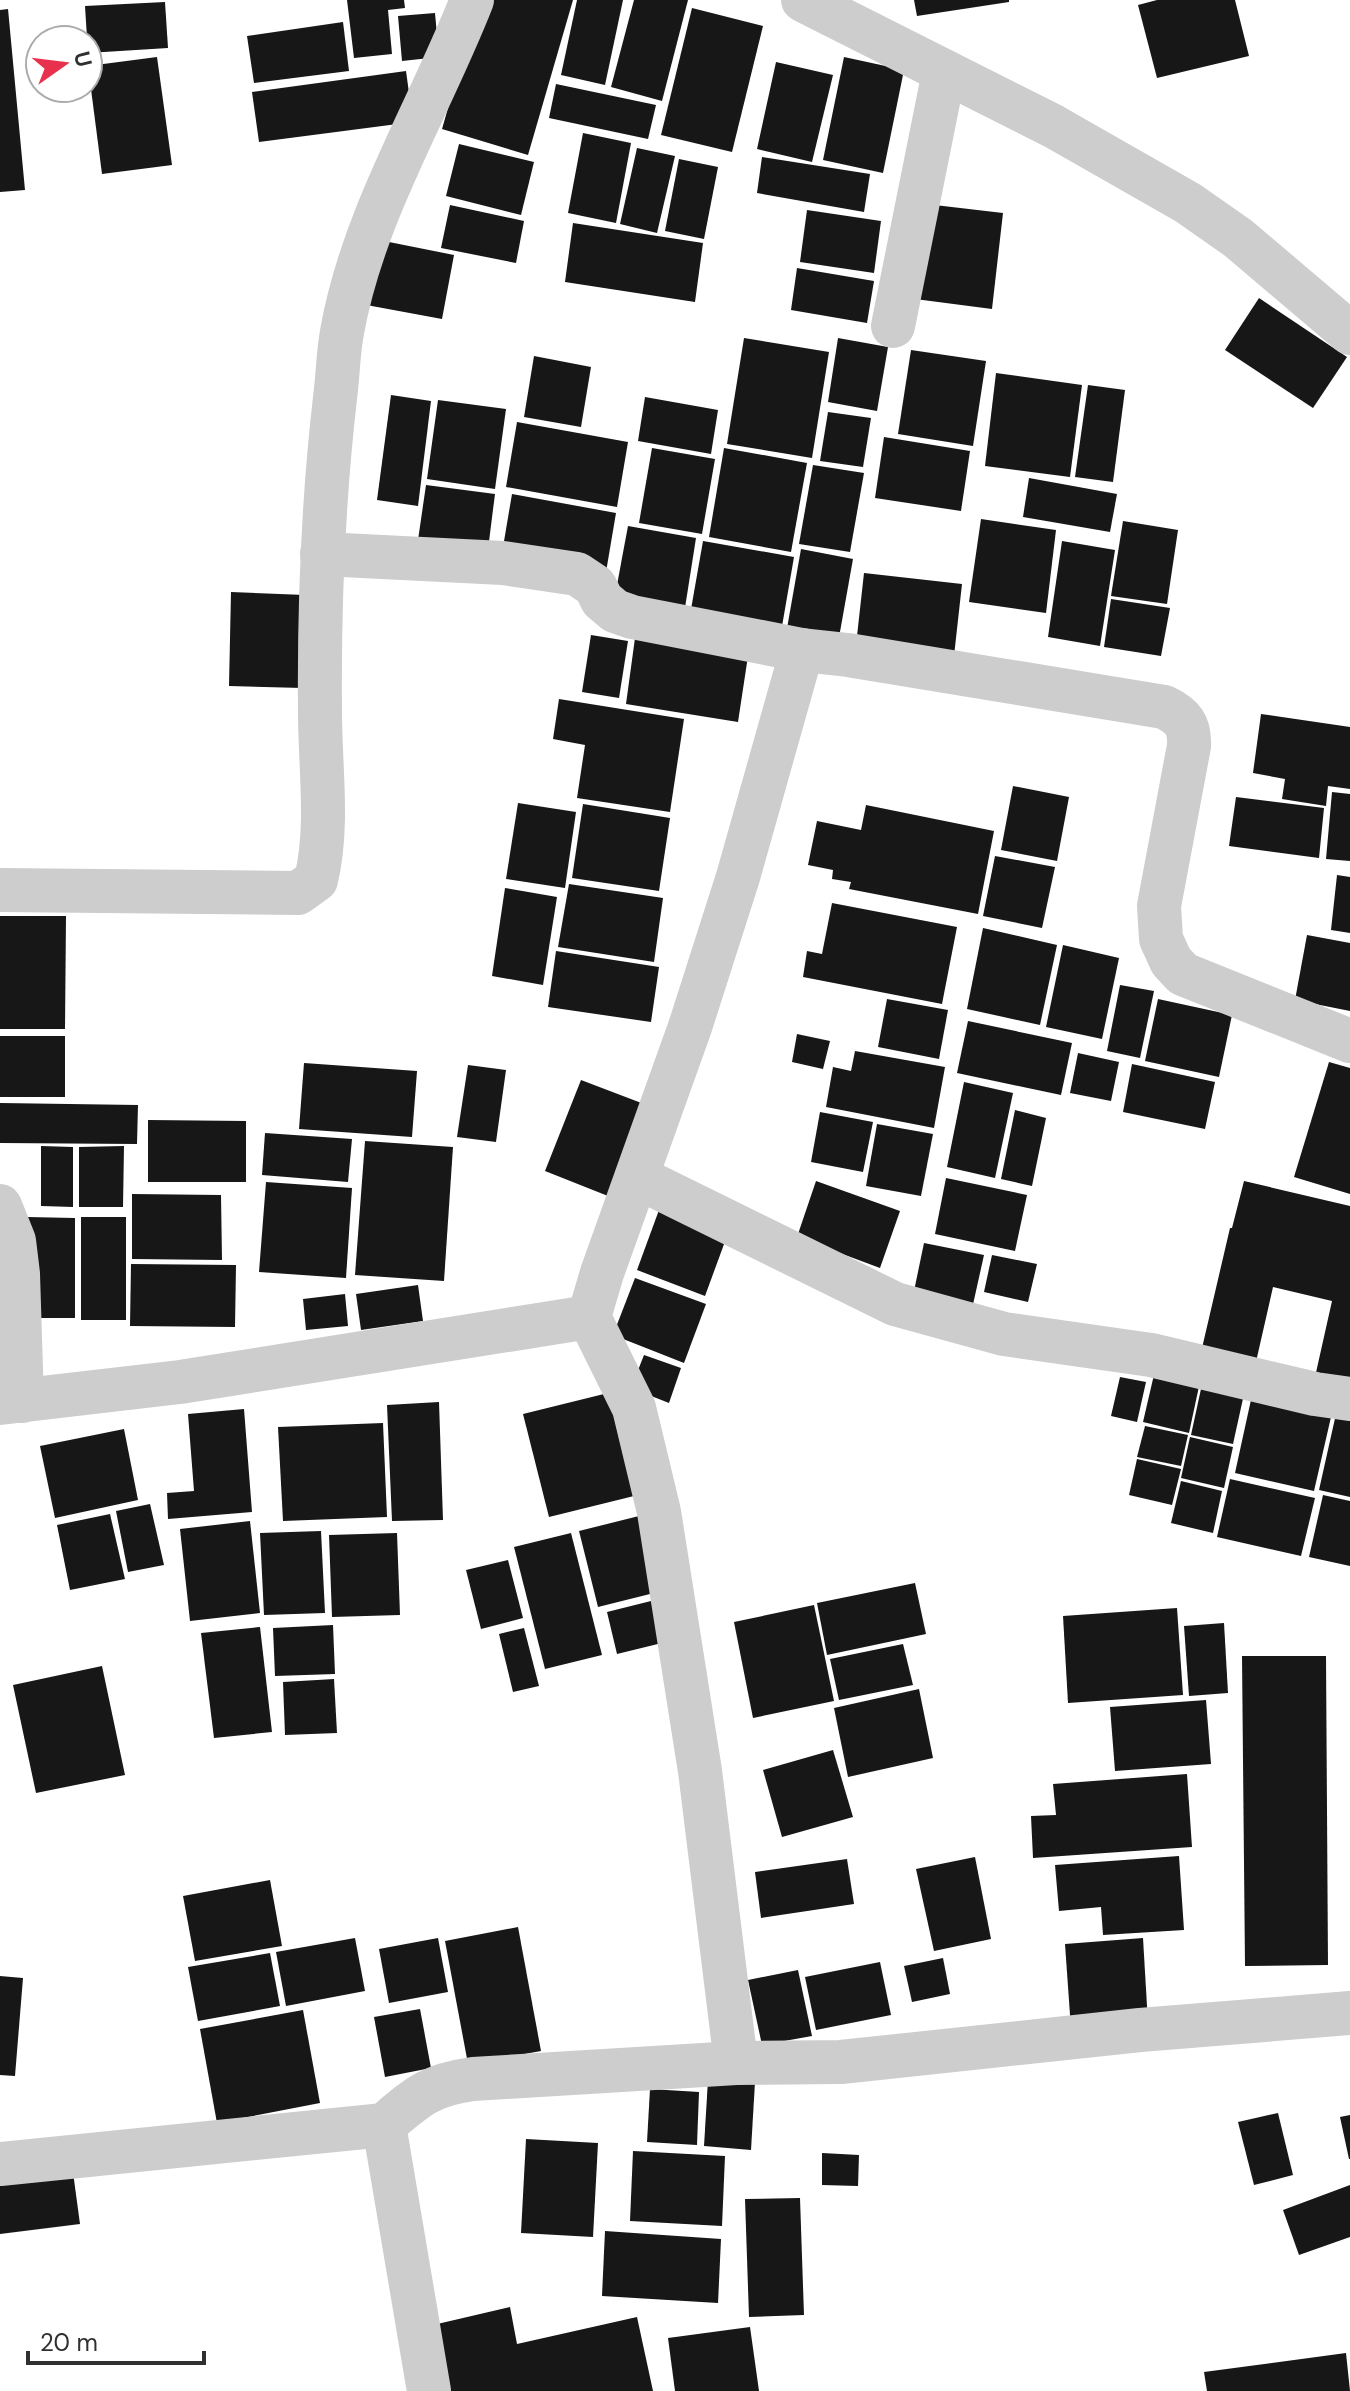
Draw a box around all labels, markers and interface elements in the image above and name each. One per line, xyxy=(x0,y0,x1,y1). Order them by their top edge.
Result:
north arrow xyxy=(24,24,104,104)
text: U xyxy=(67,48,99,70)
scale bar xyxy=(28,2315,204,2365)
text: 20 m xyxy=(40,2327,98,2358)

